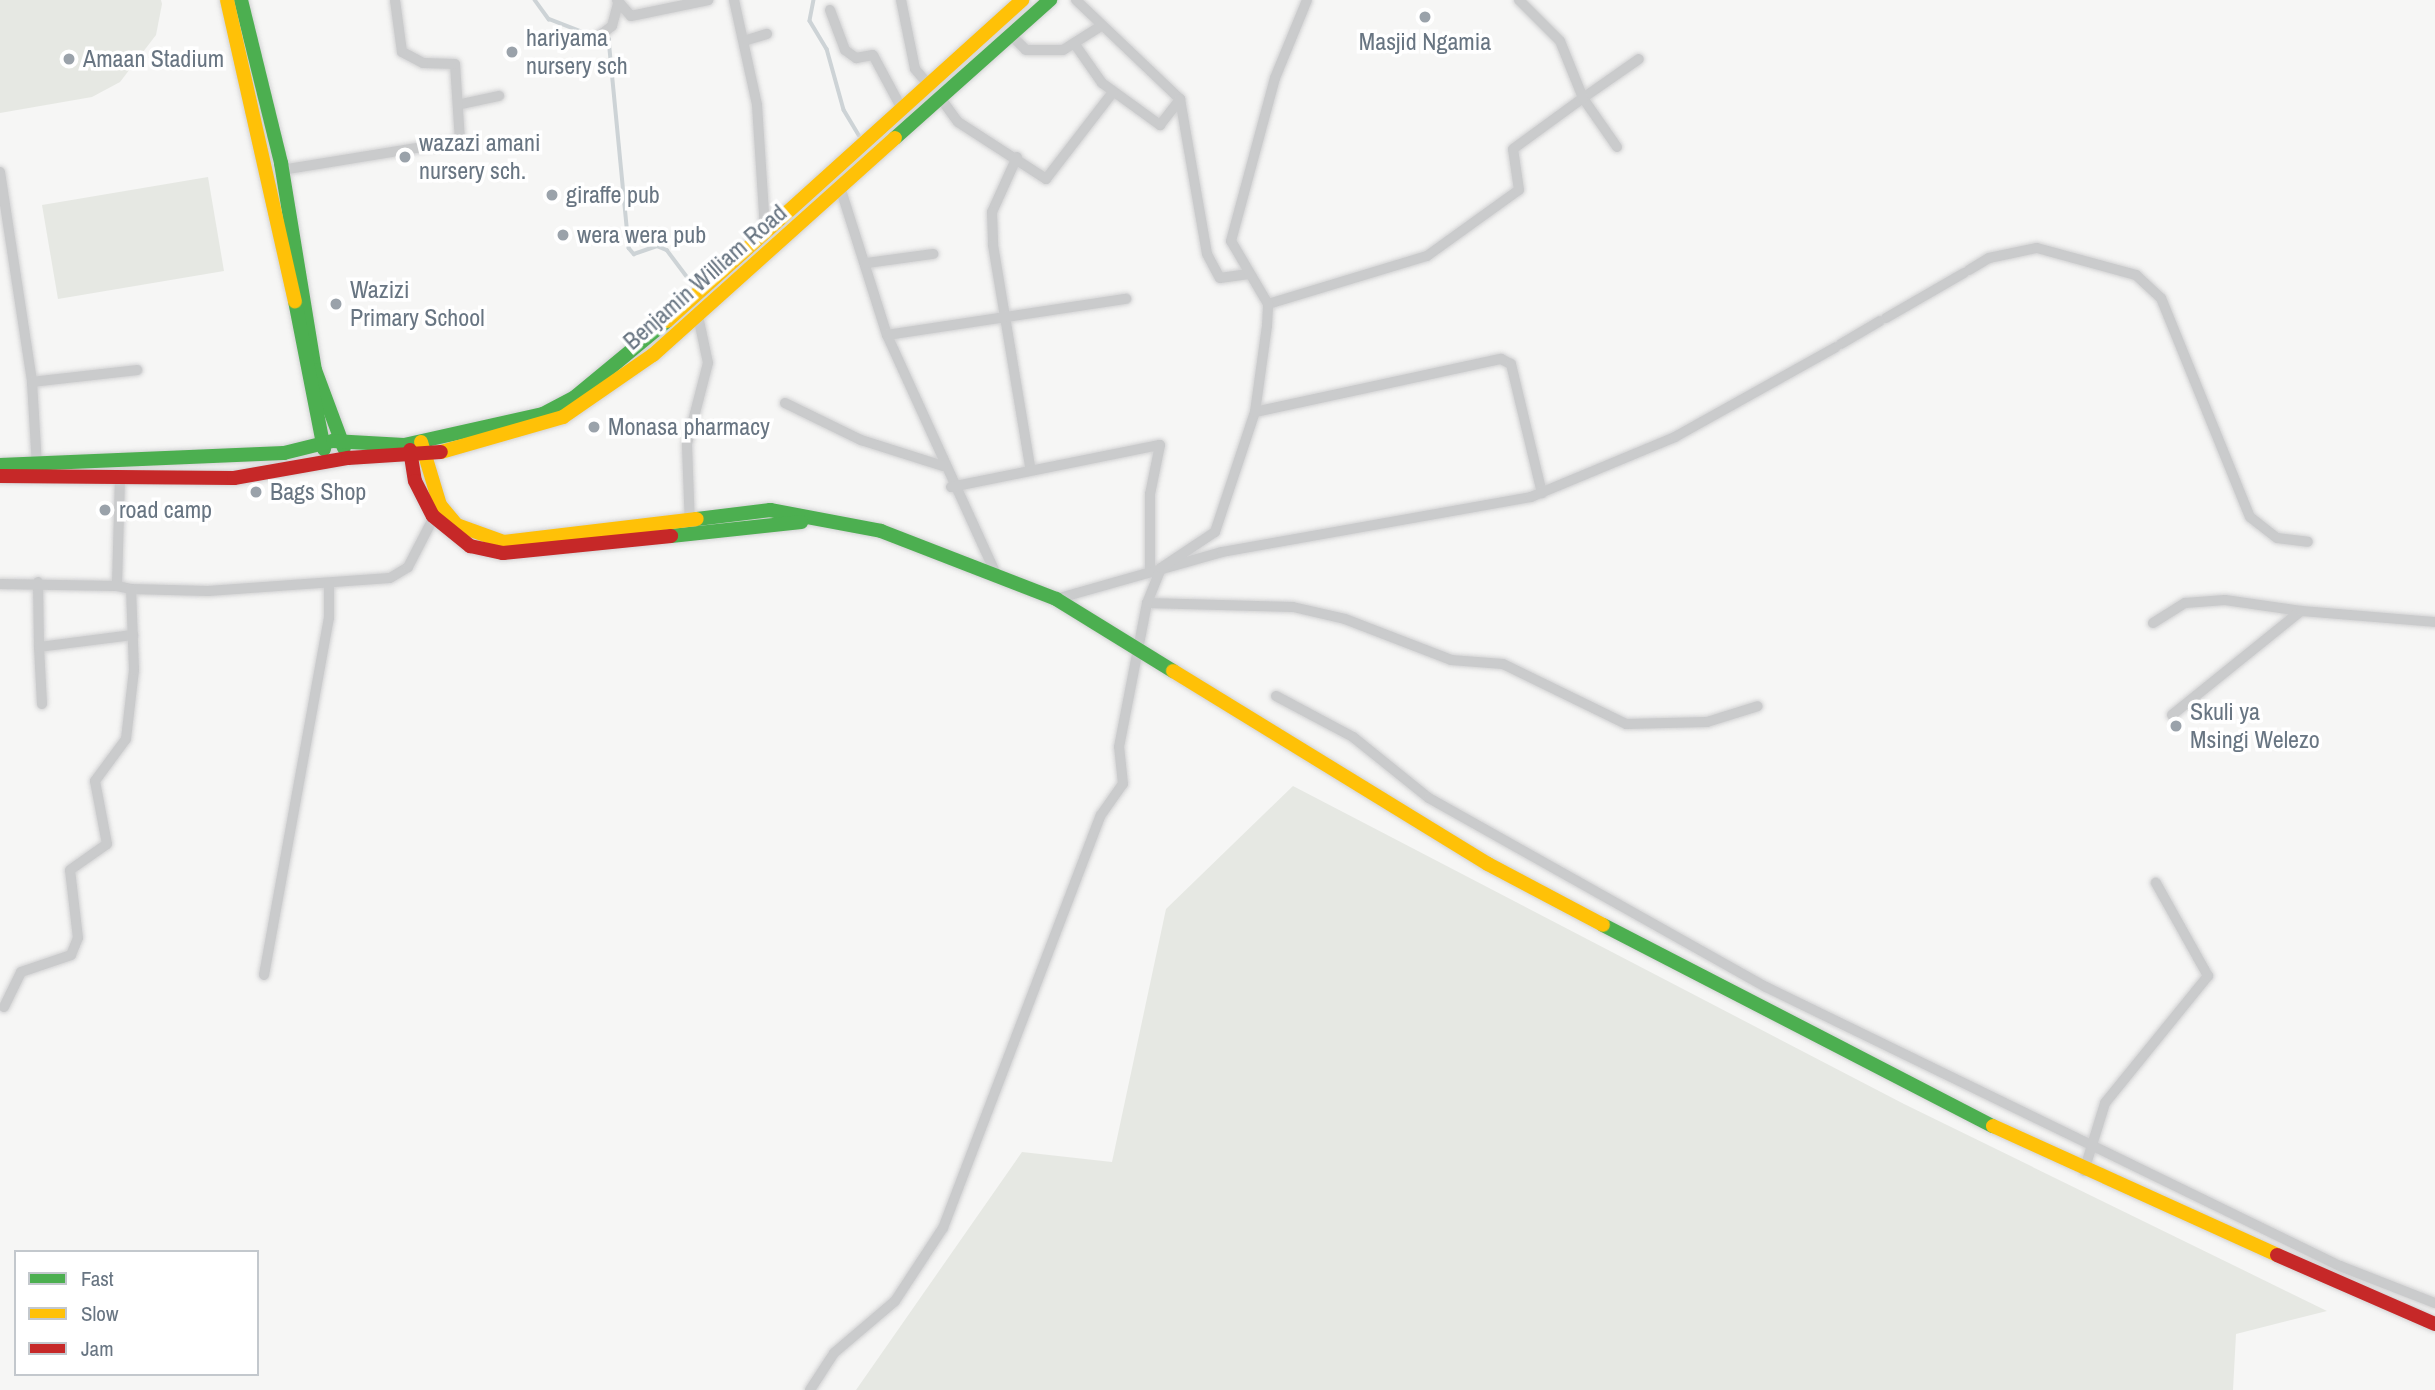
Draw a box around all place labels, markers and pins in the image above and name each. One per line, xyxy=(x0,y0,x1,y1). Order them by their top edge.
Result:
marker: Masjid Ngamia xyxy=(1417,9,1433,25)
place label: hariyama nursery sch xyxy=(526,24,628,80)
place label: Masjid Ngamia xyxy=(1359,28,1491,56)
marker: hariyama nursery sch xyxy=(504,44,520,60)
place label: Amaan Stadium xyxy=(83,45,224,73)
marker: Amaan Stadium xyxy=(61,51,77,67)
place label: wazazi amani nursery sch. xyxy=(419,129,540,185)
marker: wazazi amani nursery sch. xyxy=(397,149,413,165)
place label: giraffe pub xyxy=(566,181,660,209)
marker: giraffe pub xyxy=(544,187,560,203)
place label: wera wera pub xyxy=(577,221,706,249)
marker: wera wera pub xyxy=(555,227,571,243)
place label: Wazizi Primary School xyxy=(350,276,485,332)
marker: Wazizi Primary School xyxy=(328,296,344,312)
place label: Monasa pharmacy xyxy=(608,413,770,441)
marker: Monasa pharmacy xyxy=(586,419,602,435)
place label: Bags Shop xyxy=(270,478,366,506)
marker: Bags Shop xyxy=(248,484,264,500)
place label: road camp xyxy=(119,496,212,524)
marker: road camp xyxy=(97,502,113,518)
place label: Skuli ya Msingi Welezo xyxy=(2190,698,2320,754)
marker: Skuli ya Msingi Welezo xyxy=(2168,718,2184,734)

